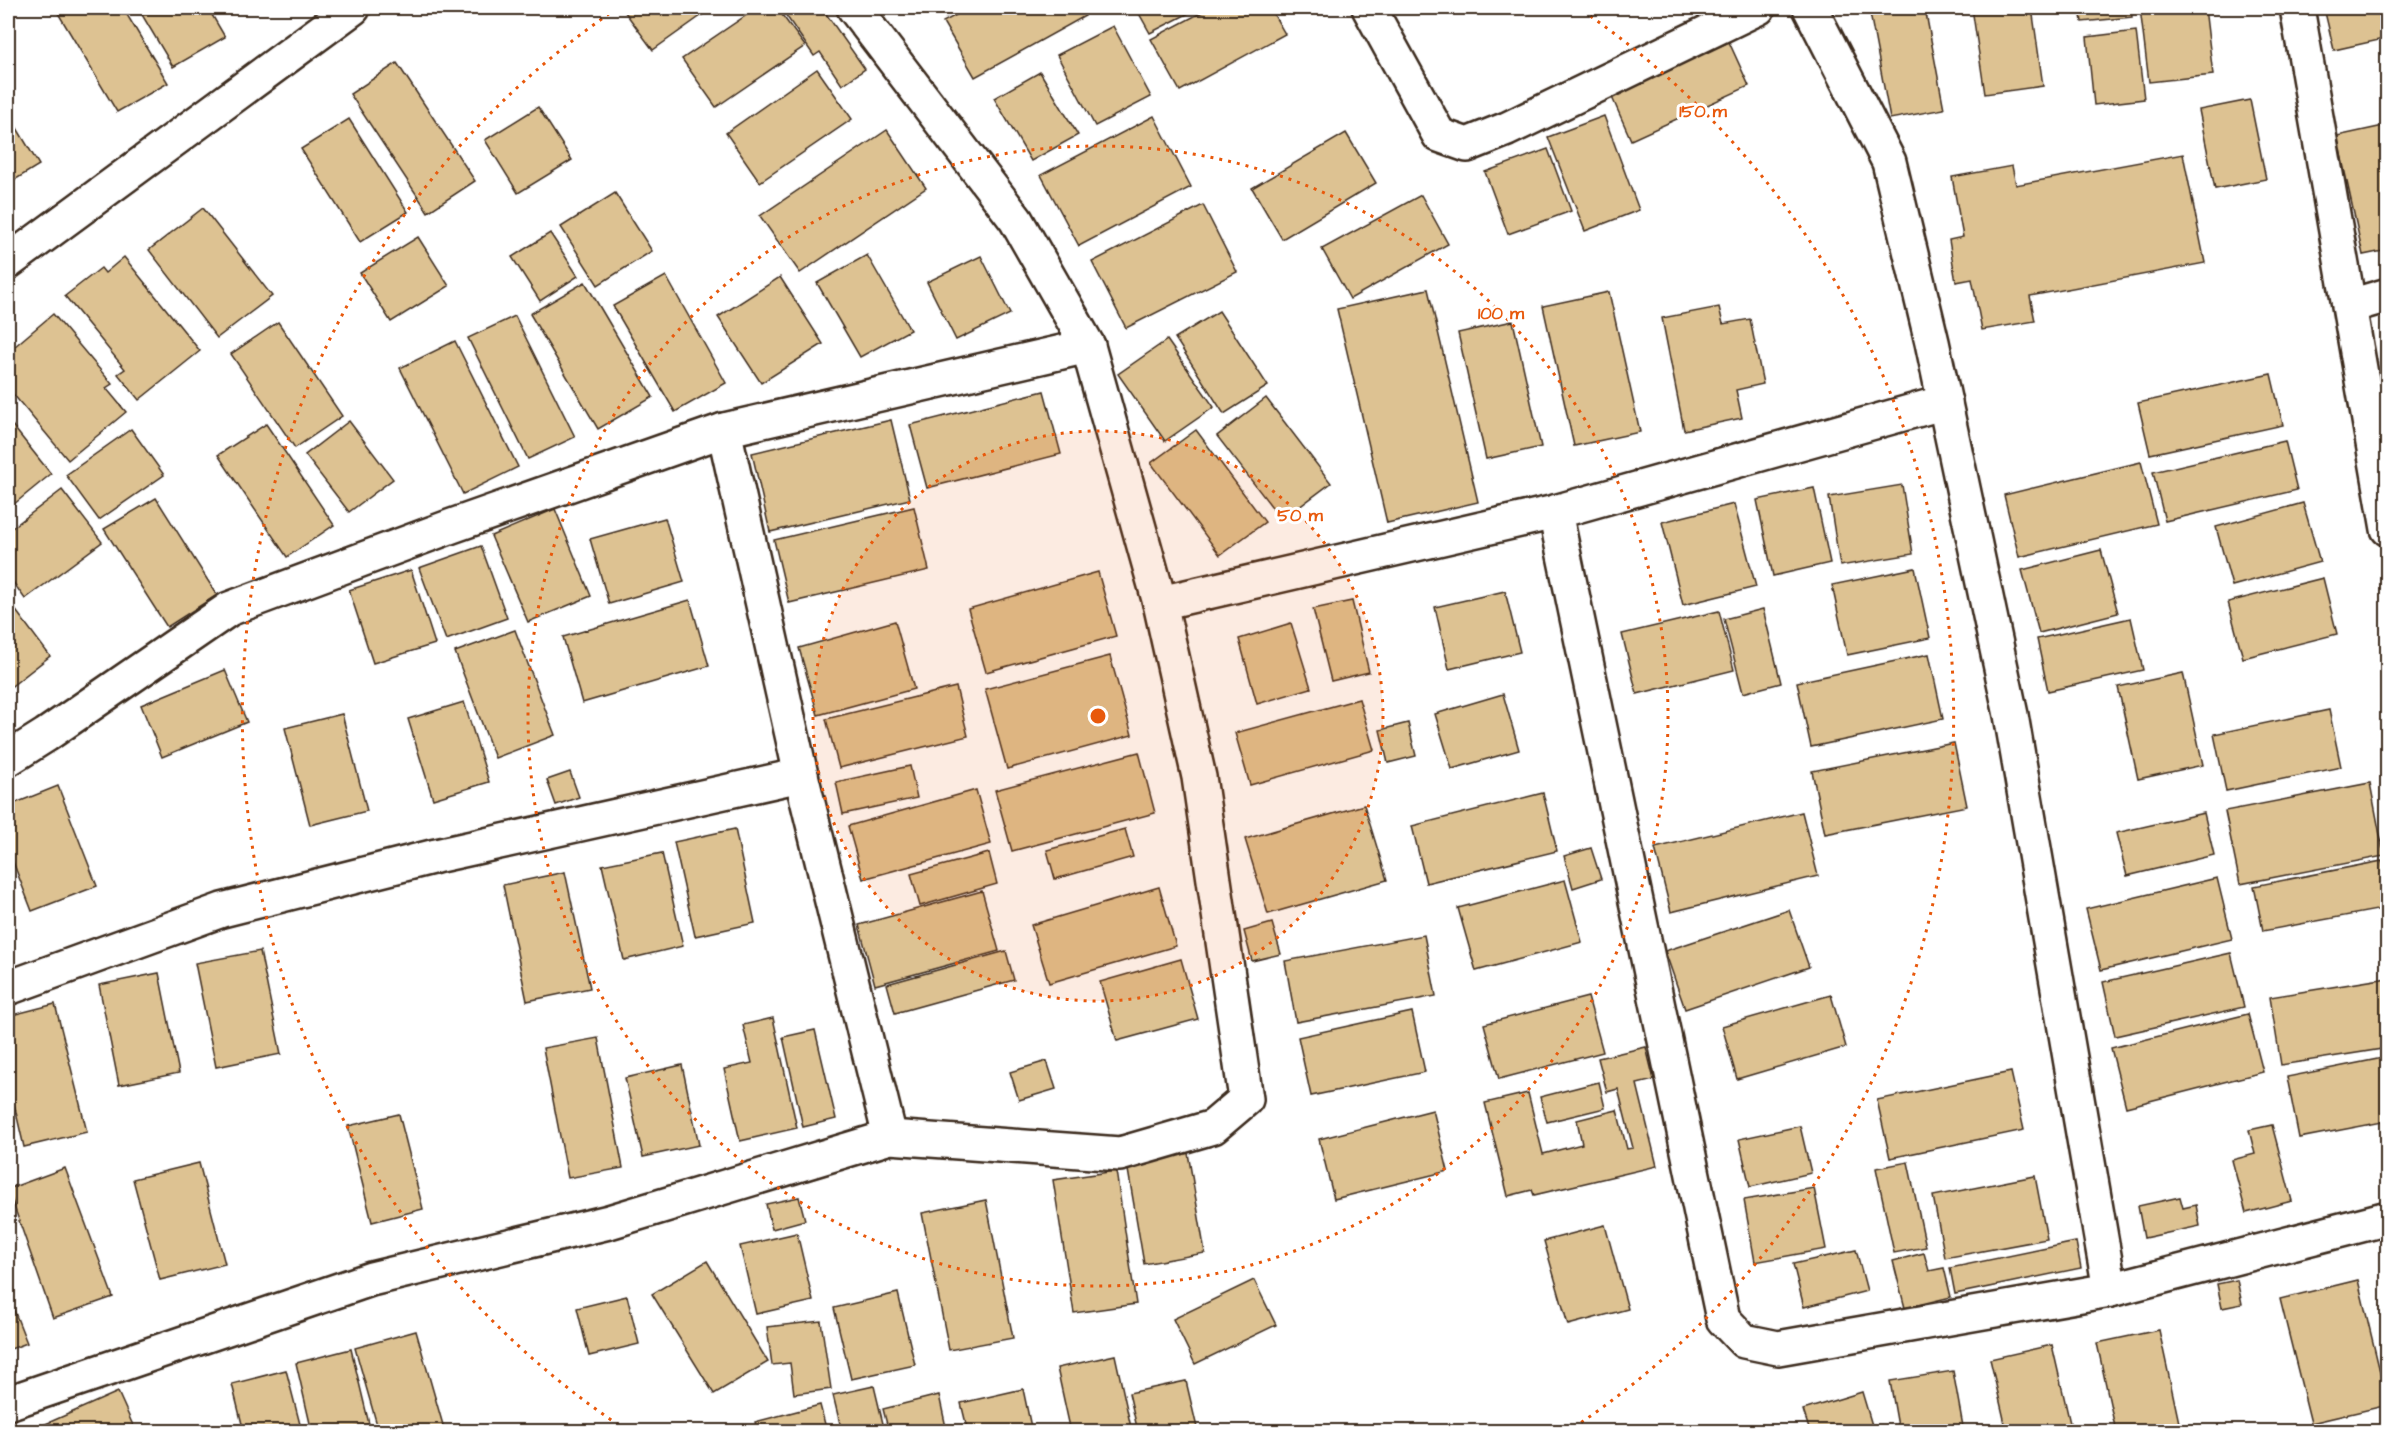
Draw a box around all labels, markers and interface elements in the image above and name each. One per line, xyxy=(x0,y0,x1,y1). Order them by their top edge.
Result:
text: 150 m xyxy=(1679,99,1728,124)
text: 100 m xyxy=(1478,301,1525,326)
text: 50 m xyxy=(1277,503,1324,528)
centre of rings xyxy=(1088,706,1108,726)

